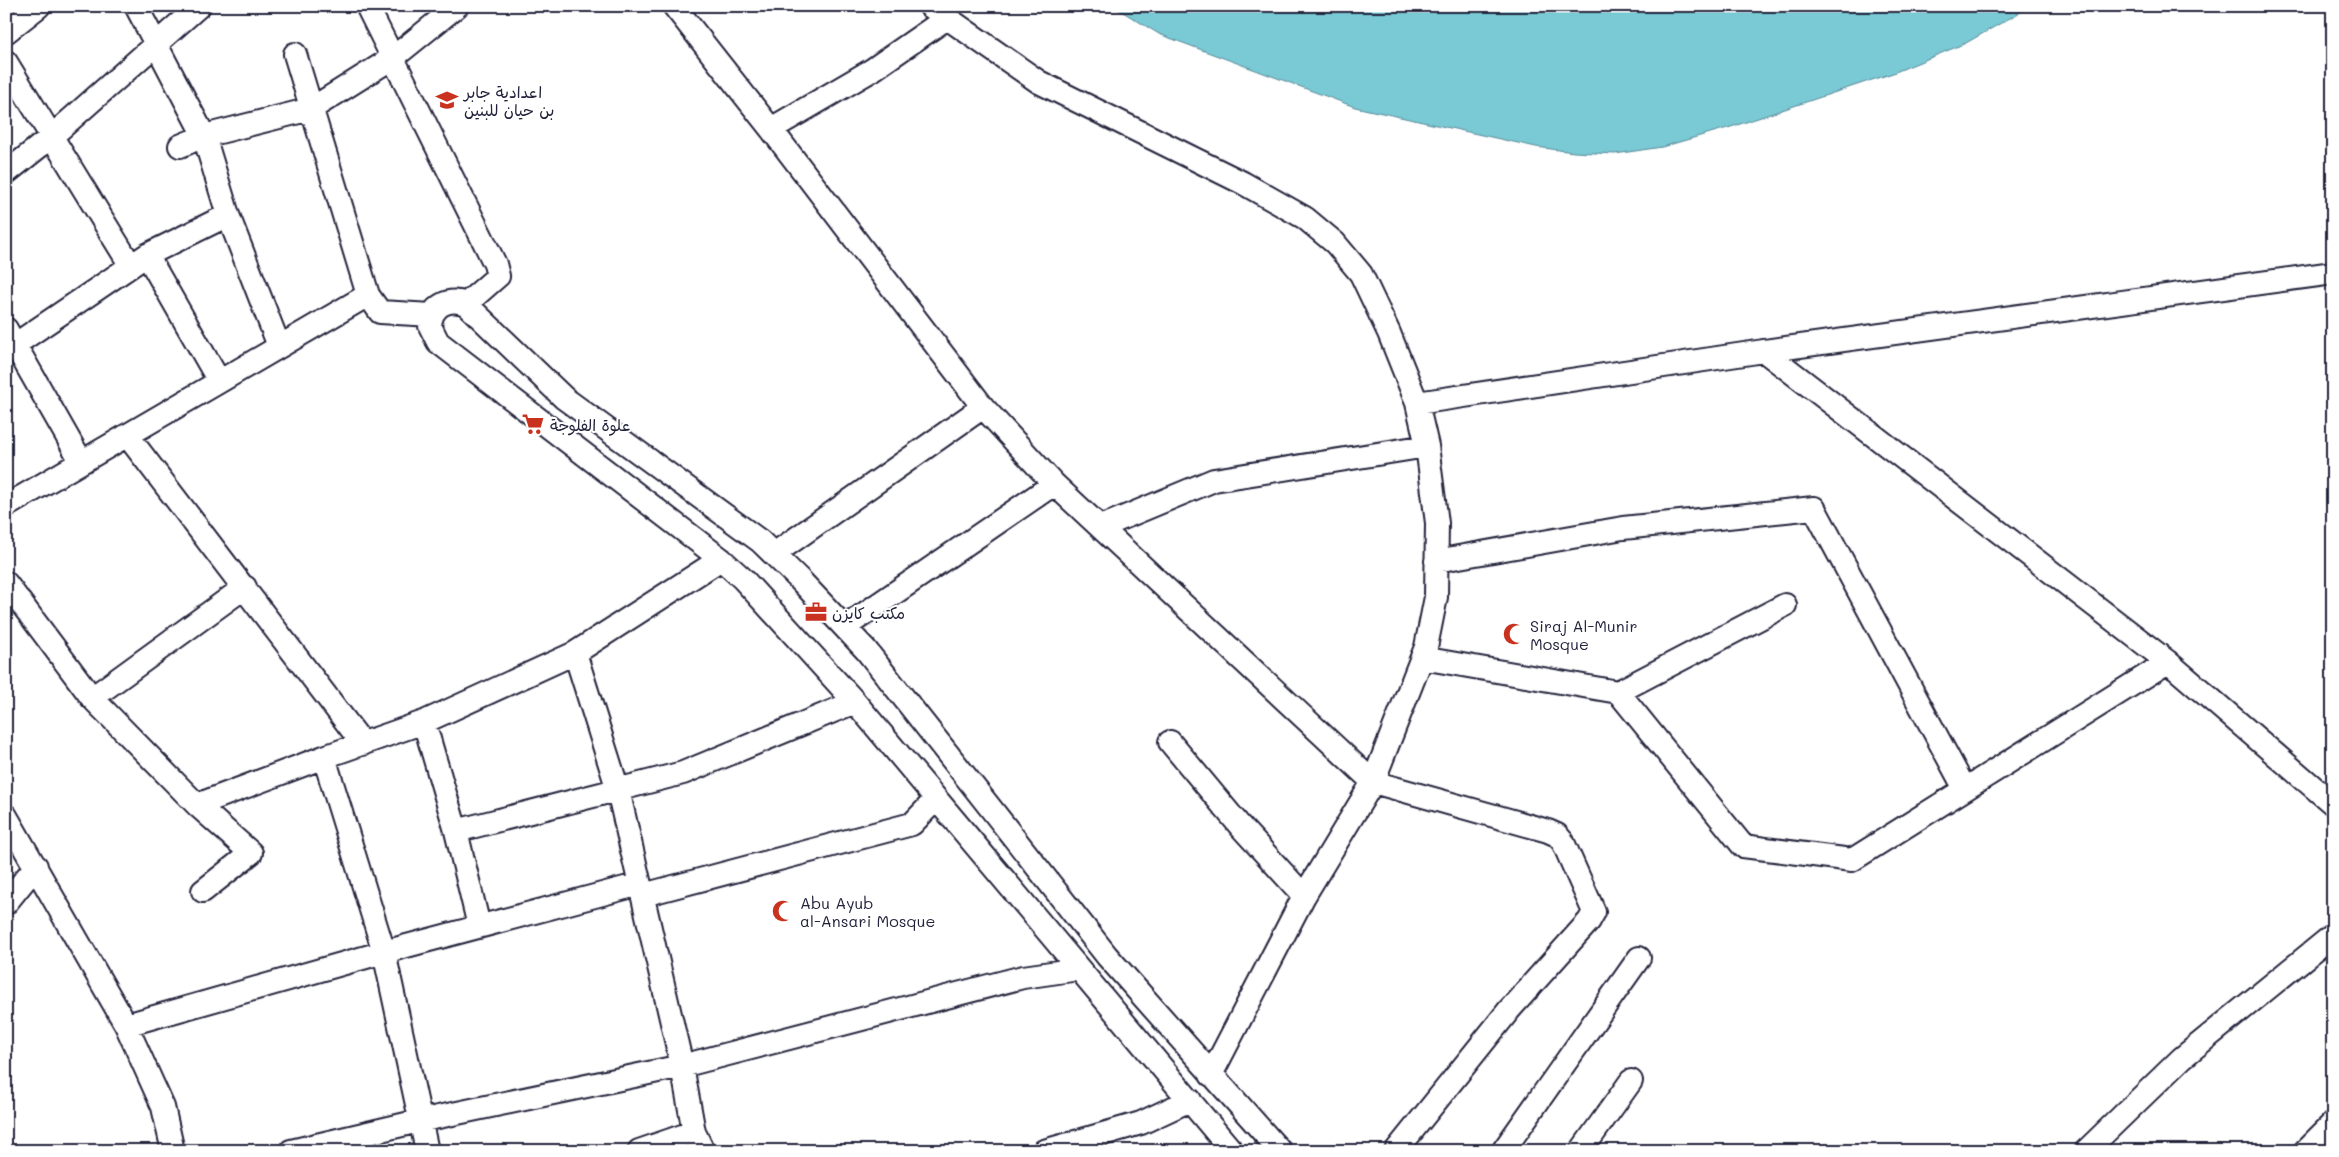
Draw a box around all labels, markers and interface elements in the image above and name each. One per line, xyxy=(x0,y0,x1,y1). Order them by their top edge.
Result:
place label: اعدادية جابر بن حيان للبنين xyxy=(462,81,554,120)
school or university icon: اعدادية جابر بن حيان للبنين xyxy=(434,87,460,113)
supermarket icon: علوة الفلوجة xyxy=(520,411,546,437)
place label: علوة الفلوجة xyxy=(550,414,630,436)
office icon: مكتب كايزن xyxy=(803,599,829,625)
place label: مكتب كايزن xyxy=(832,602,905,623)
place label: Siraj Al-Munir Mosque xyxy=(1530,615,1638,654)
mosque icon: Siraj Al-Munir Mosque xyxy=(1501,621,1527,647)
place label: Abu Ayub al-Ansari Mosque xyxy=(800,892,935,931)
mosque icon: Abu Ayub al-Ansari Mosque xyxy=(770,898,796,924)

